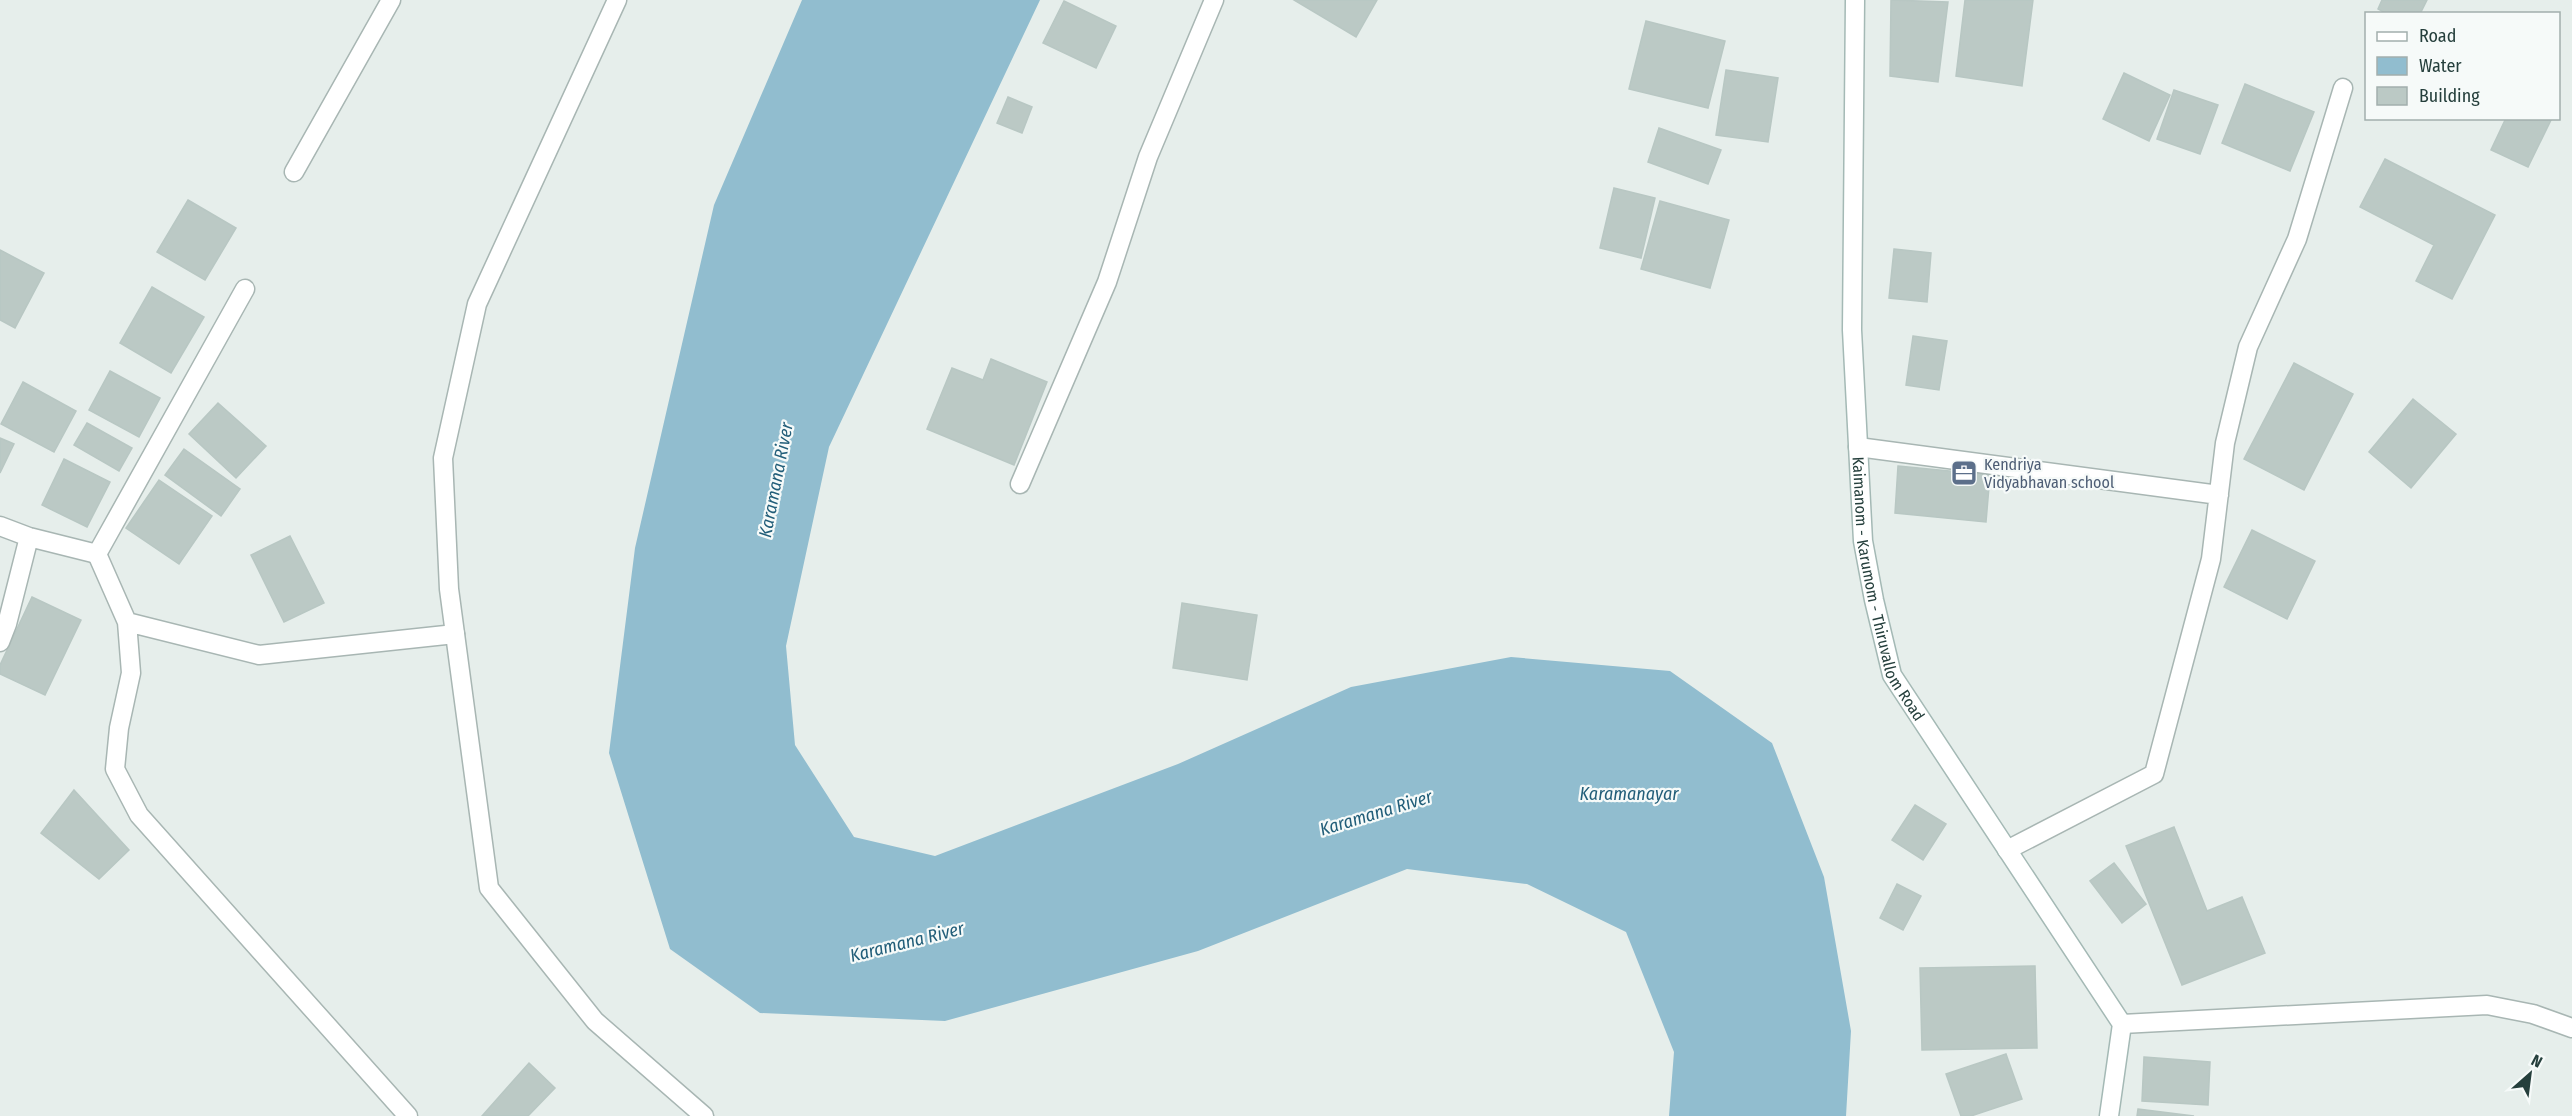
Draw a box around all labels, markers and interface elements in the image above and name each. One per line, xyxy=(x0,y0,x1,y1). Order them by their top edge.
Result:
legend xyxy=(2365,12,2560,120)
text: Road xyxy=(2419,25,2456,47)
text: Water xyxy=(2419,55,2462,77)
text: Building xyxy=(2419,85,2480,107)
water label: Karamana River xyxy=(754,420,798,539)
place label: Kendriya Vidyabhavan school xyxy=(1984,455,2114,492)
street label: Kaimanom - Karumom - Thiruvallom Road xyxy=(1849,456,1928,724)
office icon: Kendriya Vidyabhavan school xyxy=(1949,458,1979,488)
water label: Karamanayar xyxy=(1580,783,1679,805)
water label: Karamana River xyxy=(1317,785,1436,841)
water label: Karamana River xyxy=(848,917,967,967)
north arrow xyxy=(2500,1044,2560,1104)
text: N xyxy=(2528,1051,2546,1072)

